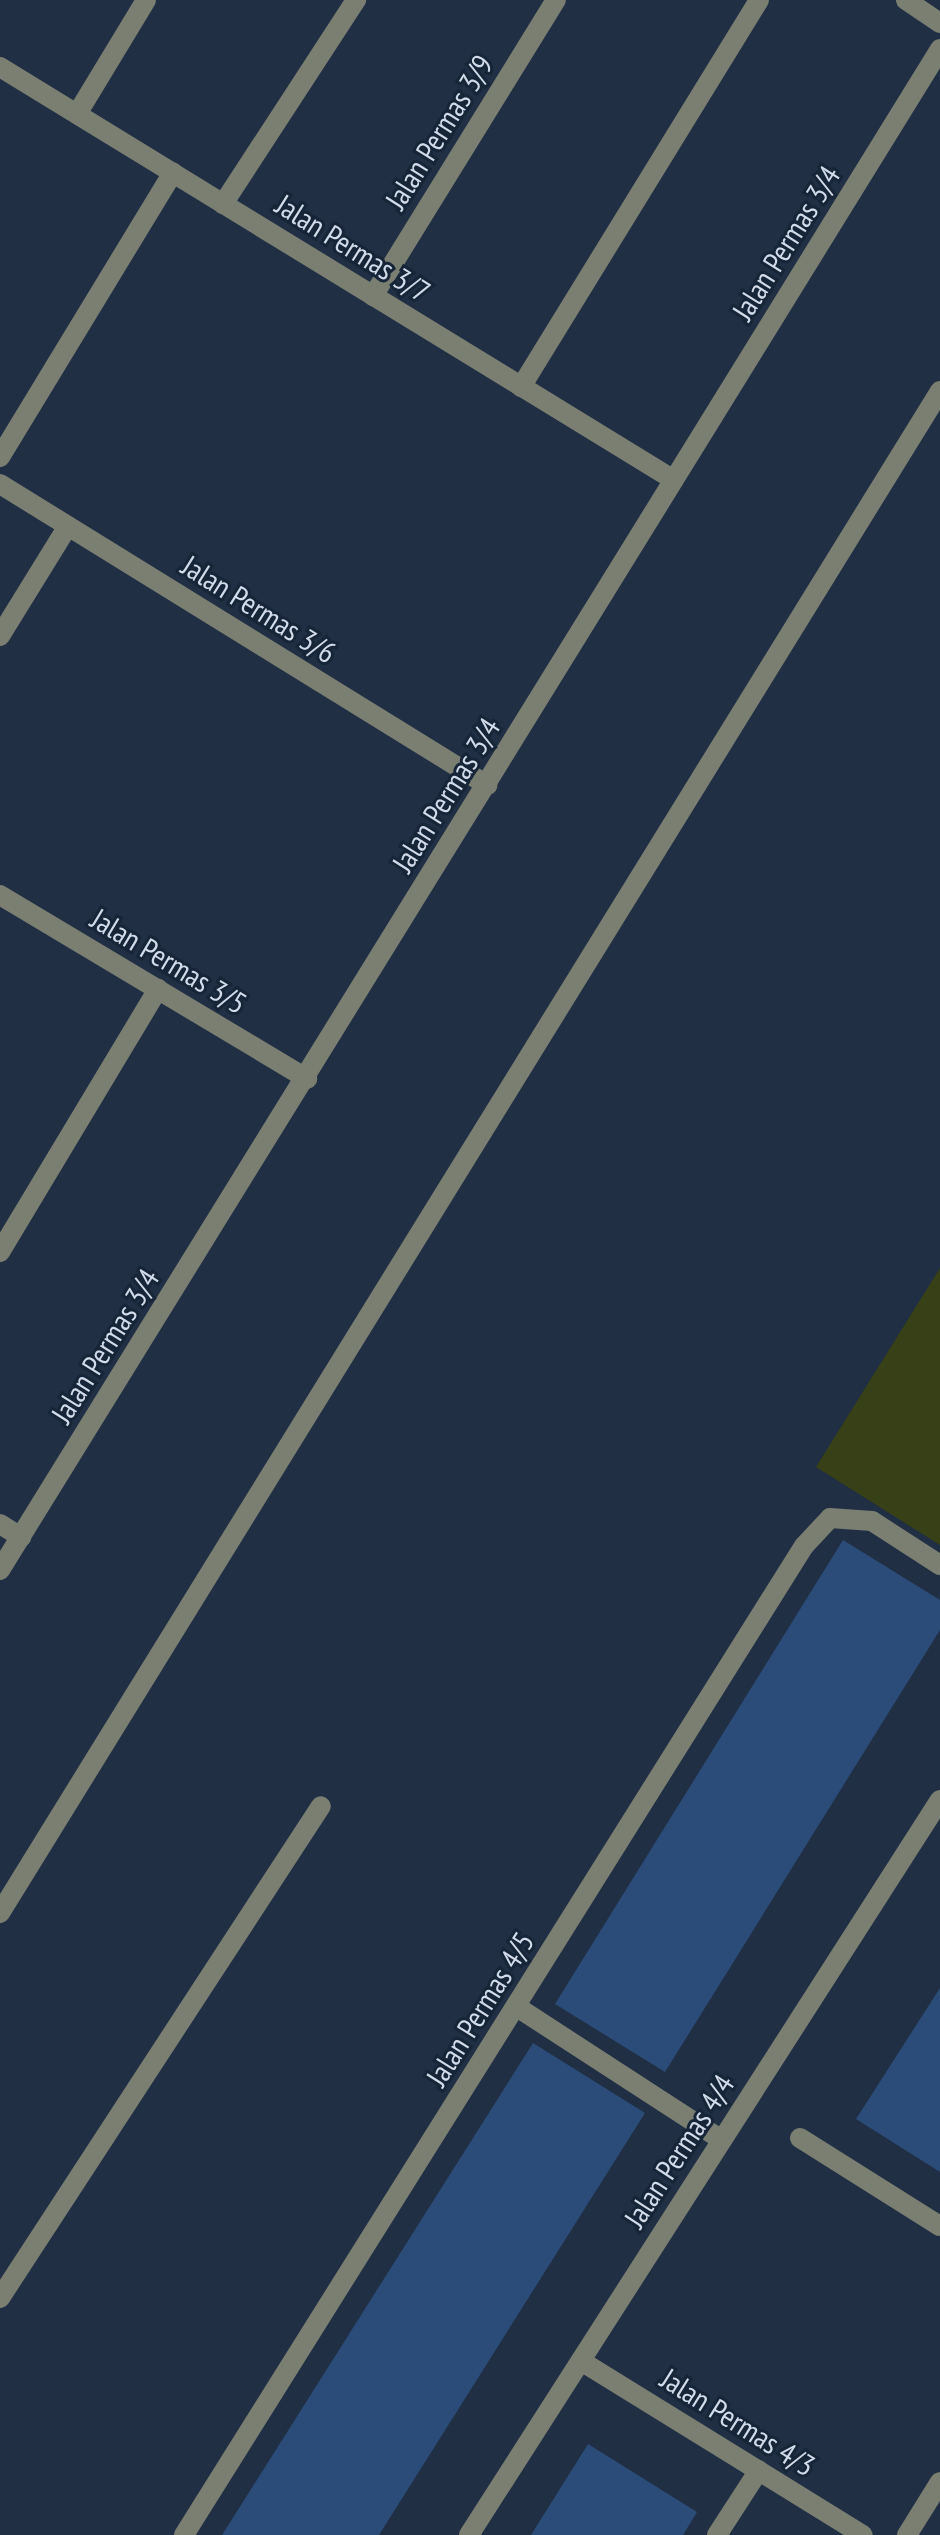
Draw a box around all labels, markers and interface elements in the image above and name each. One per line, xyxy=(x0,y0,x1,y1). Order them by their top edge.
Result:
street label: Jalan Permas 3/9 xyxy=(377,48,501,216)
street label: Jalan Permas 3/4 xyxy=(724,159,848,327)
street label: Jalan Permas 3/7 xyxy=(269,186,437,310)
street label: Jalan Permas 3/6 xyxy=(175,547,343,671)
street label: Jalan Permas 3/4 xyxy=(384,711,508,879)
street label: Jalan Permas 3/5 xyxy=(85,901,253,1021)
street label: Jalan Permas 3/4 xyxy=(43,1262,167,1430)
street label: Jalan Permas 4/5 xyxy=(418,1925,542,2093)
street label: Jalan Permas 4/4 xyxy=(616,2068,742,2234)
street label: Jalan Permas 4/3 xyxy=(654,2360,822,2484)

